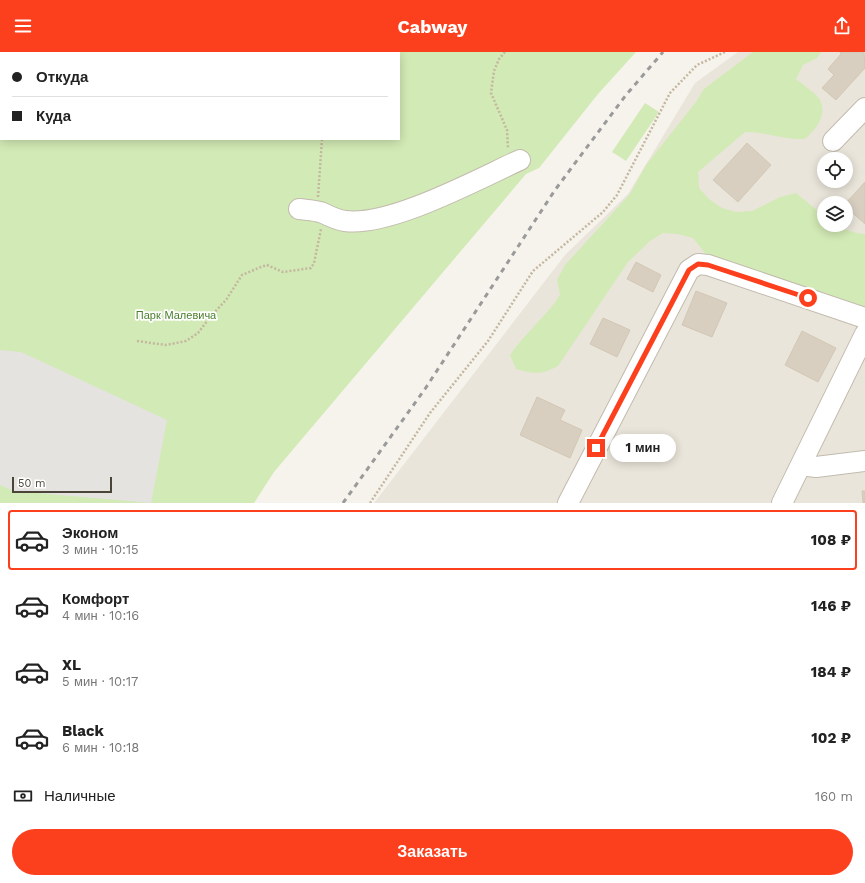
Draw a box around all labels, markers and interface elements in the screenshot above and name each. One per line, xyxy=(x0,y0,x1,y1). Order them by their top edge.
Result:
icon: menu xyxy=(12,15,34,37)
icon: share xyxy=(831,15,853,37)
text: Cabway xyxy=(398,16,467,37)
text: Откуда xyxy=(36,68,88,86)
text: Куда xyxy=(36,107,71,125)
map controls xyxy=(817,152,853,232)
button: locate xyxy=(817,152,853,188)
button: layers xyxy=(817,196,853,232)
route start xyxy=(799,289,817,307)
park label: Парк Малевича xyxy=(136,309,217,322)
callout: 1 мин xyxy=(610,434,676,462)
route end xyxy=(587,439,605,457)
text: 1 мин xyxy=(626,440,660,455)
scale bar xyxy=(12,475,112,494)
text: 50 m xyxy=(18,477,45,490)
icon: car xyxy=(14,522,50,558)
text: Эконом xyxy=(62,524,118,542)
text: 108 ₽ xyxy=(811,531,851,549)
text: 3 мин · 10:15 xyxy=(62,542,139,557)
icon: car xyxy=(14,588,50,624)
text: Комфорт xyxy=(62,590,129,608)
text: 146 ₽ xyxy=(811,597,851,615)
text: 4 мин · 10:16 xyxy=(62,608,139,623)
icon: car xyxy=(14,654,50,690)
text: XL xyxy=(62,656,81,674)
text: 184 ₽ xyxy=(811,663,851,681)
text: 5 мин · 10:17 xyxy=(62,674,138,689)
icon: car xyxy=(14,720,50,756)
text: Black xyxy=(62,722,104,740)
text: 102 ₽ xyxy=(811,729,851,747)
text: 6 мин · 10:18 xyxy=(62,740,139,755)
icon: cash xyxy=(12,785,34,807)
text: Наличные xyxy=(44,787,116,805)
text: 160 m xyxy=(815,789,853,804)
button: Заказать xyxy=(12,829,853,875)

